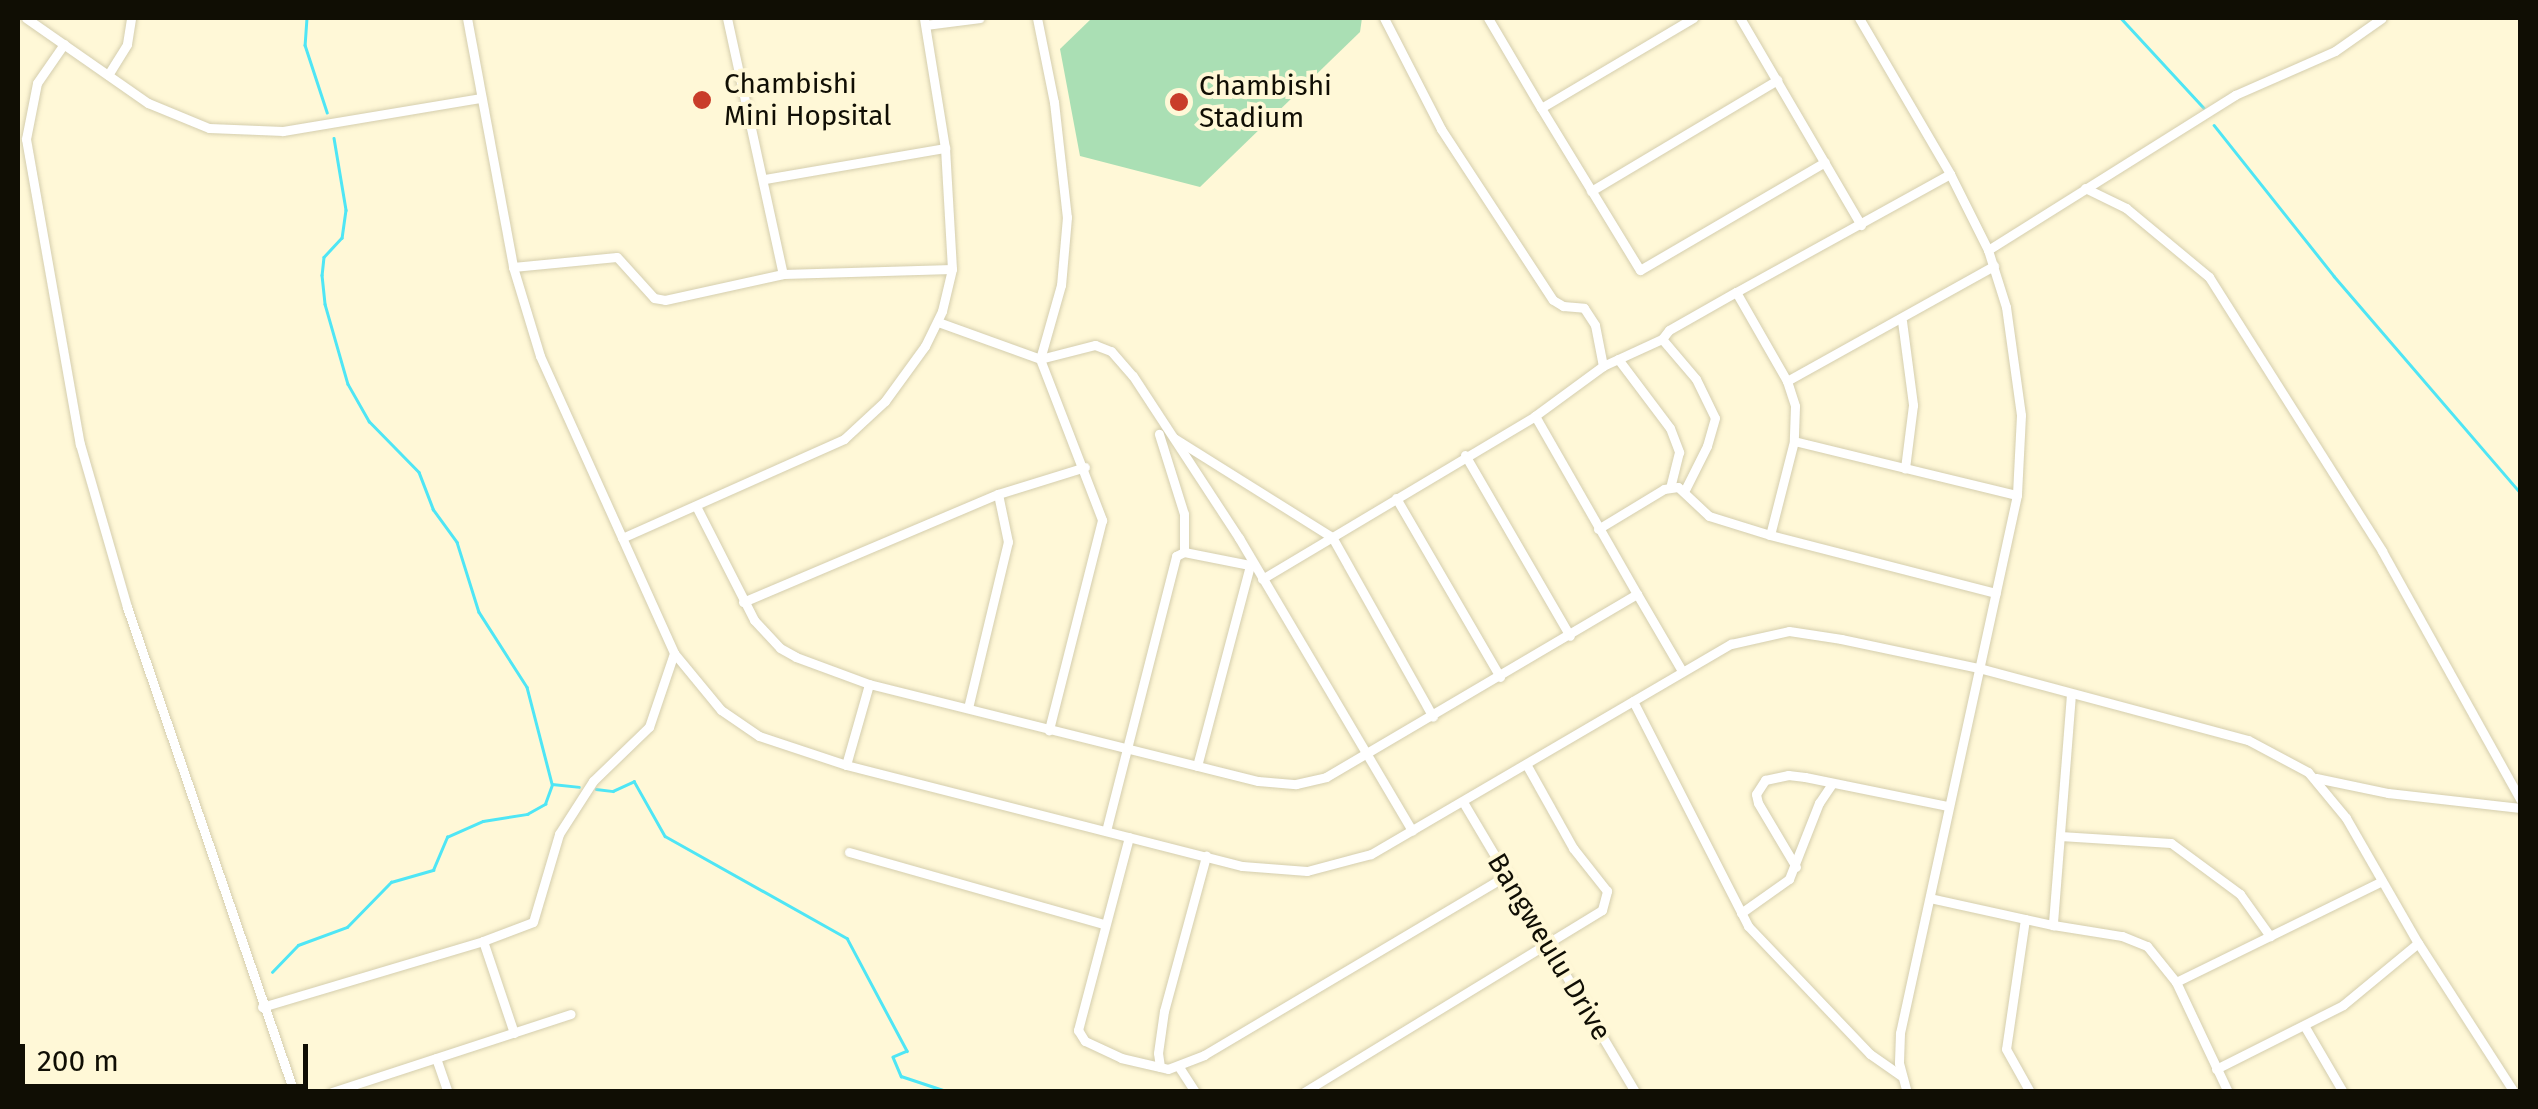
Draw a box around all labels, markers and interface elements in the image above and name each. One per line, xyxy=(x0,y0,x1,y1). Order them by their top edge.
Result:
place label: Chambishi Mini Hopsital xyxy=(724,67,891,133)
place label: Chambishi Stadium xyxy=(1199,69,1332,135)
marker: Chambishi Mini Hopsital xyxy=(689,87,715,113)
marker: Chambishi Stadium xyxy=(1168,91,1190,113)
street label: Bangweulu Drive xyxy=(1480,847,1618,1047)
scale bar xyxy=(25,1024,312,1086)
text: 200 m xyxy=(37,1043,119,1079)

